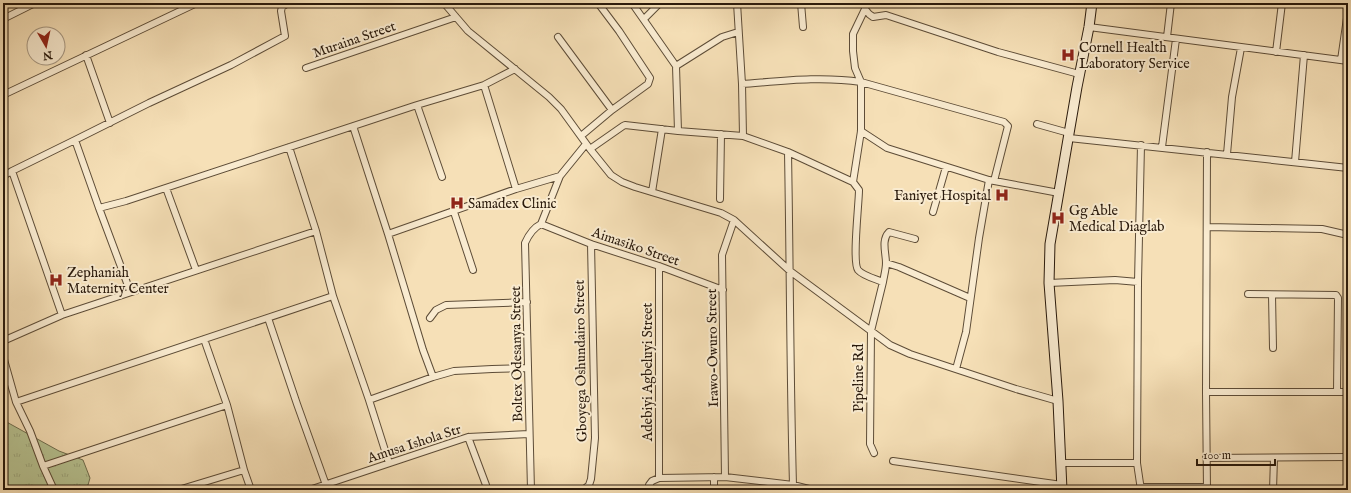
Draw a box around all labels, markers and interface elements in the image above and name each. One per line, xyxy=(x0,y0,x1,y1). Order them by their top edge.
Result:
street label: Muraina Street xyxy=(310,17,398,63)
north arrow xyxy=(26,26,66,66)
place label: Cornell Health Laboratory Service xyxy=(1079,39,1190,73)
text: N xyxy=(41,47,54,63)
hospital icon: Cornell Health Laboratory Service xyxy=(1060,47,1076,63)
place label: Faniyet Hospital xyxy=(894,187,991,205)
hospital icon: Faniyet Hospital xyxy=(994,187,1010,203)
hospital icon: Samadex Clinic xyxy=(449,195,465,211)
place label: Samadex Clinic xyxy=(468,195,557,213)
place label: Gg Able Medical Diaglab xyxy=(1069,202,1165,236)
hospital icon: Gg Able Medical Diaglab xyxy=(1050,210,1066,226)
street label: Aimasiko Street xyxy=(589,223,682,270)
place label: Zephaniah Maternity Center xyxy=(67,264,169,298)
hospital icon: Zephaniah Maternity Center xyxy=(48,272,64,288)
street label: Gboyega Oshundairo Street xyxy=(571,280,591,442)
street label: Boltex Odesanya Street xyxy=(507,286,527,422)
street label: Irawo-Owuro Street xyxy=(703,288,723,408)
street label: Adebiyi Agbeluyi Street xyxy=(639,302,657,442)
street label: Pipeline Rd xyxy=(850,343,868,412)
street label: Amusa Ishola Str xyxy=(364,420,463,468)
scale bar xyxy=(1197,441,1275,467)
text: 100 m xyxy=(1203,448,1231,463)

